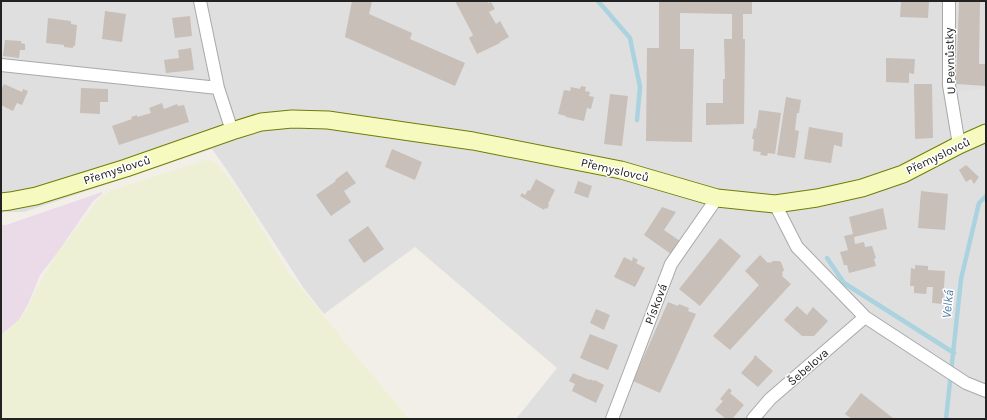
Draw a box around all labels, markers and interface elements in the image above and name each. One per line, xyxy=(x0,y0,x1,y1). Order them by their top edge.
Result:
street label: U Pevnůstky xyxy=(942,27,958,95)
street label: Přemyslovců xyxy=(904,134,972,178)
street label: Přemyslovců xyxy=(82,153,152,187)
street label: Přemyslovců xyxy=(579,155,651,185)
street label: Písková xyxy=(642,282,670,326)
water label: Velká xyxy=(939,289,957,319)
street label: Šebelova xyxy=(784,345,831,388)

